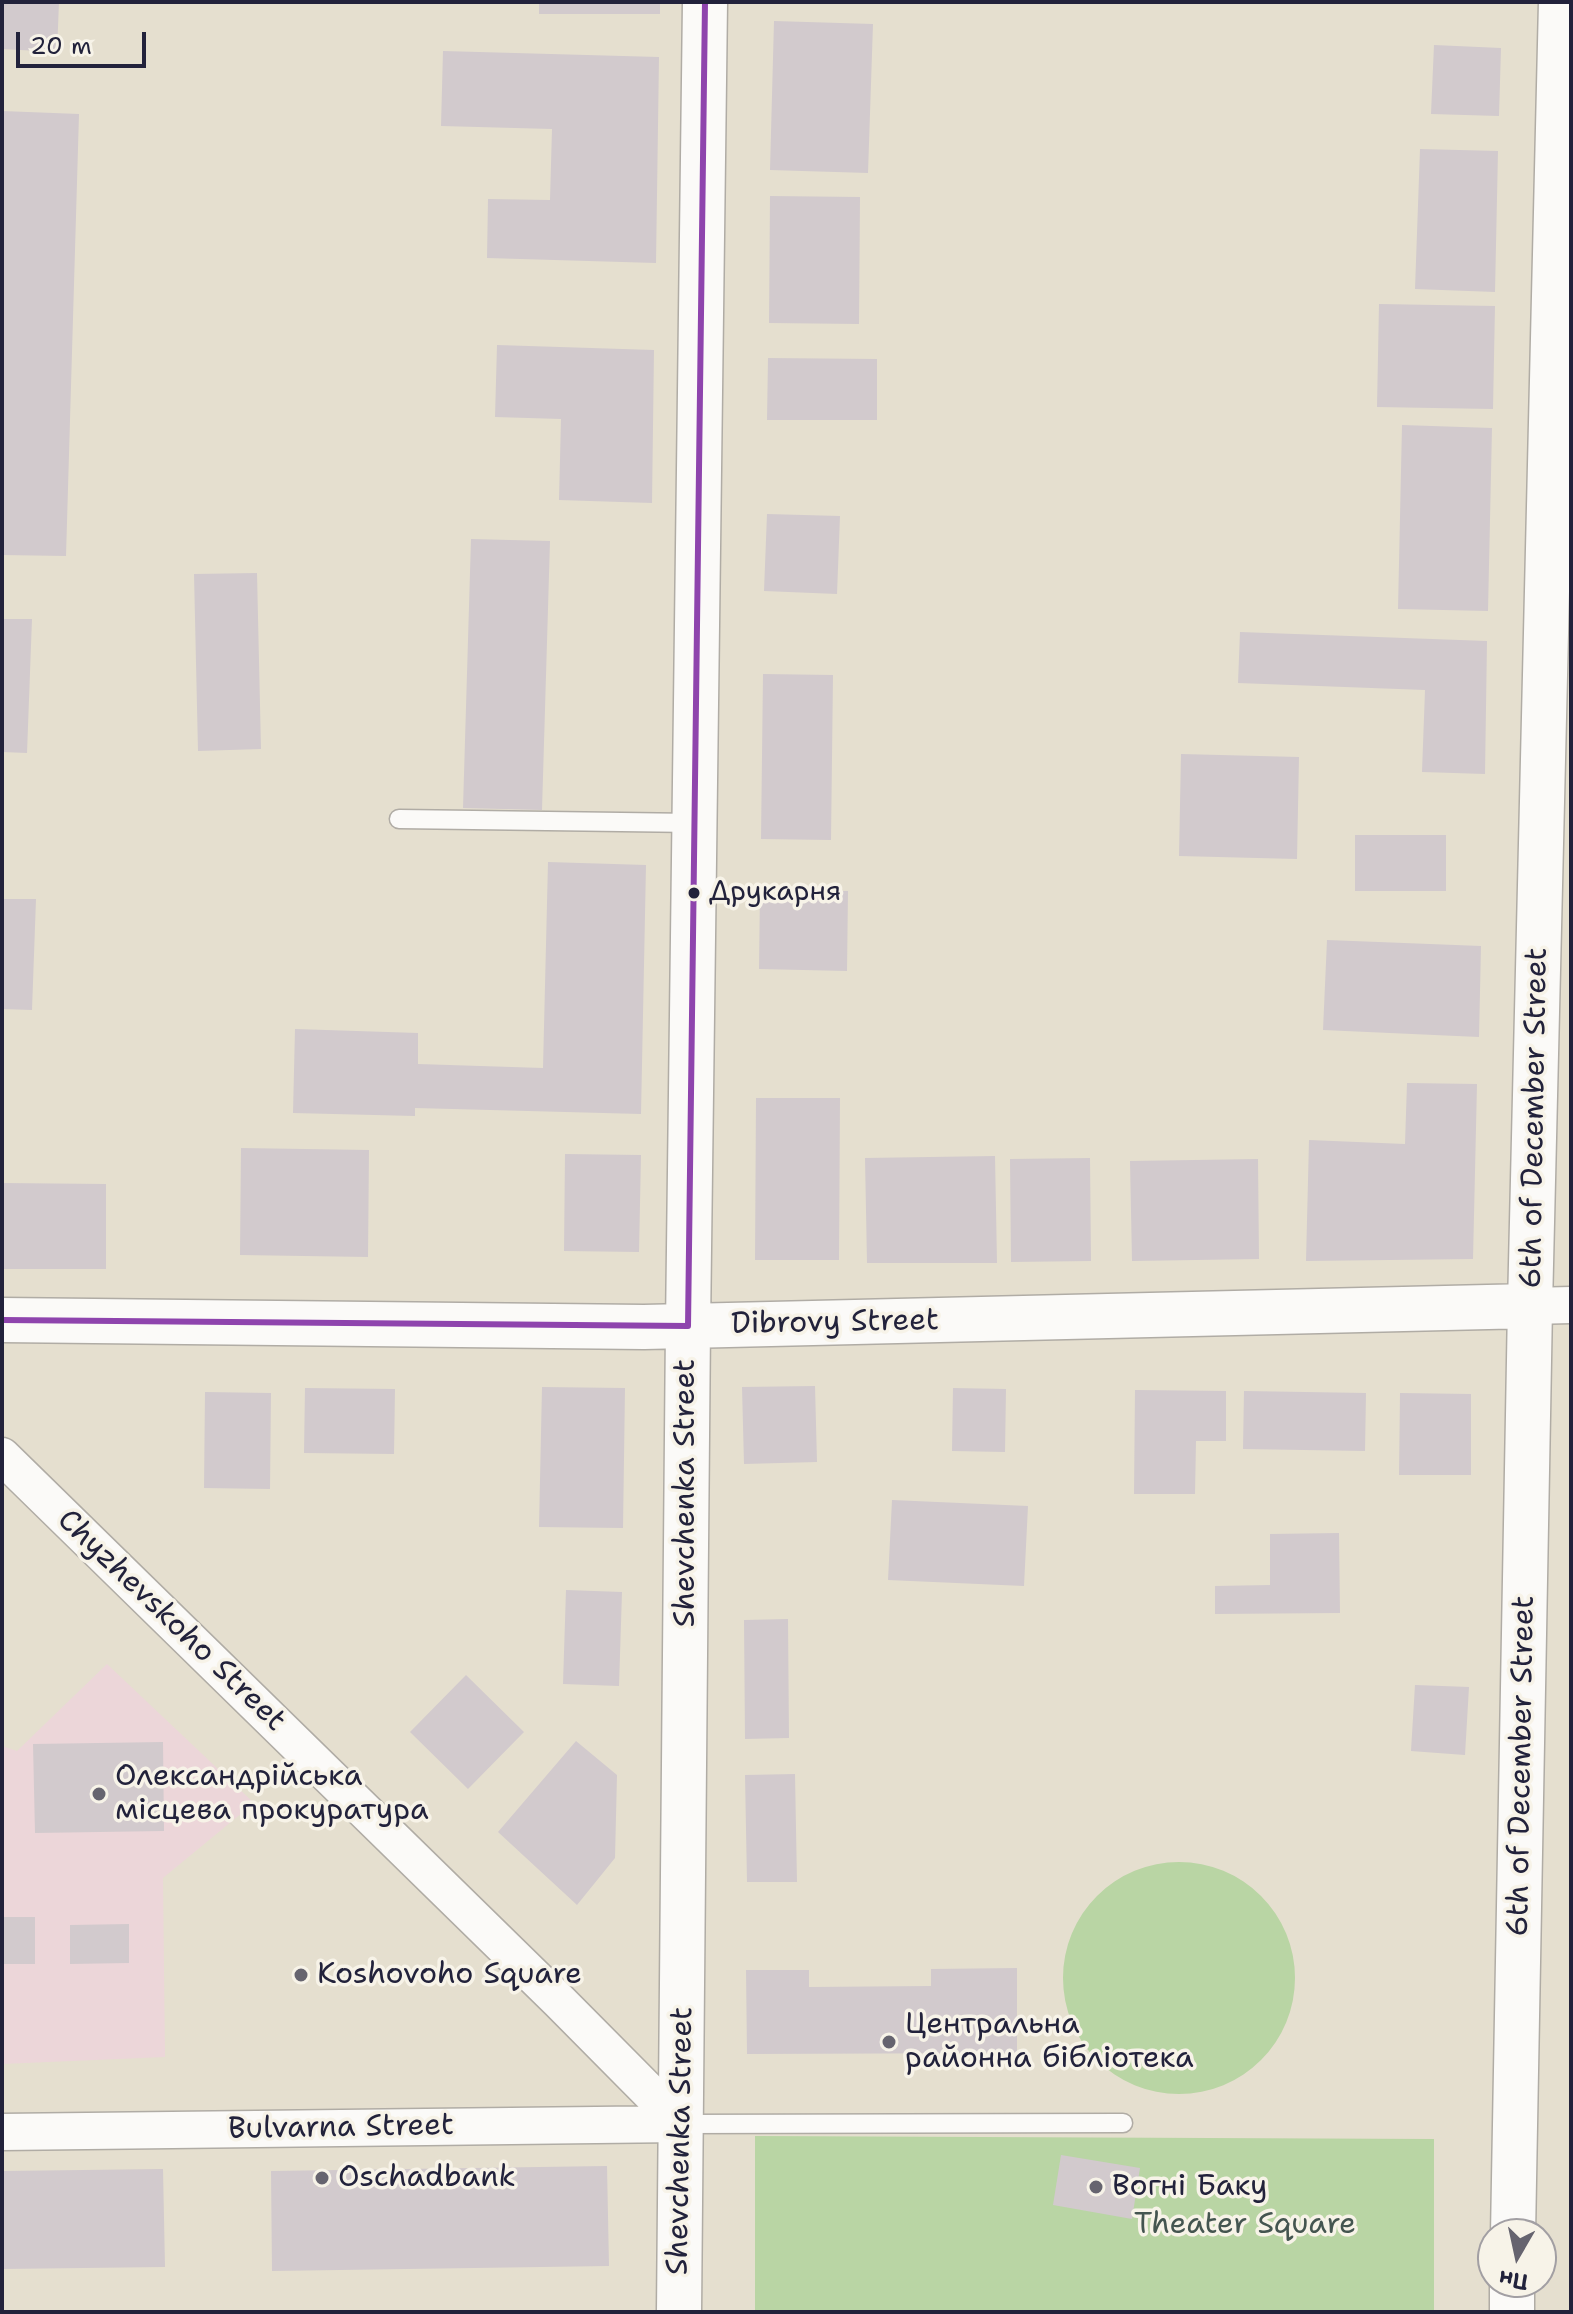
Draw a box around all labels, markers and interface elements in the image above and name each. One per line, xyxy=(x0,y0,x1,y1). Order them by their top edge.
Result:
scale bar xyxy=(20,16,150,66)
text: 20 m xyxy=(30,30,92,62)
place label: Друкарня xyxy=(709,876,841,910)
marker: Друкарня xyxy=(686,885,702,901)
street label: 6th of December Street xyxy=(1514,947,1556,1289)
street label: Dibrovy Street xyxy=(731,1303,939,1343)
street label: Shevchenka Street xyxy=(668,1359,704,1627)
street label: Chyzhevskoho Street xyxy=(49,1503,293,1739)
street label: 6th of December Street xyxy=(1501,1595,1543,1937)
place label: Олександрійська місцева прокуратура xyxy=(115,1759,429,1830)
marker: Олександрійська місцева прокуратура xyxy=(90,1785,108,1803)
place label: Koshovoho Square xyxy=(317,1957,582,1993)
marker: Koshovoho Square xyxy=(292,1966,310,1984)
street label: Shevchenka Street xyxy=(661,2007,701,2275)
place label: Центральна районна бібліотека xyxy=(905,2007,1194,2078)
marker: Центральна районна бібліотека xyxy=(880,2033,898,2051)
street label: Bulvarna Street xyxy=(228,2108,454,2148)
place label: Oschadbank xyxy=(338,2160,516,2196)
marker: Oschadbank xyxy=(313,2169,331,2187)
place label: Вогні Баку xyxy=(1112,2169,1267,2205)
marker: Вогні Баку xyxy=(1087,2178,1105,2196)
park label: Theater Square xyxy=(1134,2207,1356,2243)
north arrow xyxy=(1477,2218,1557,2298)
text: Пн xyxy=(1497,2264,1530,2297)

